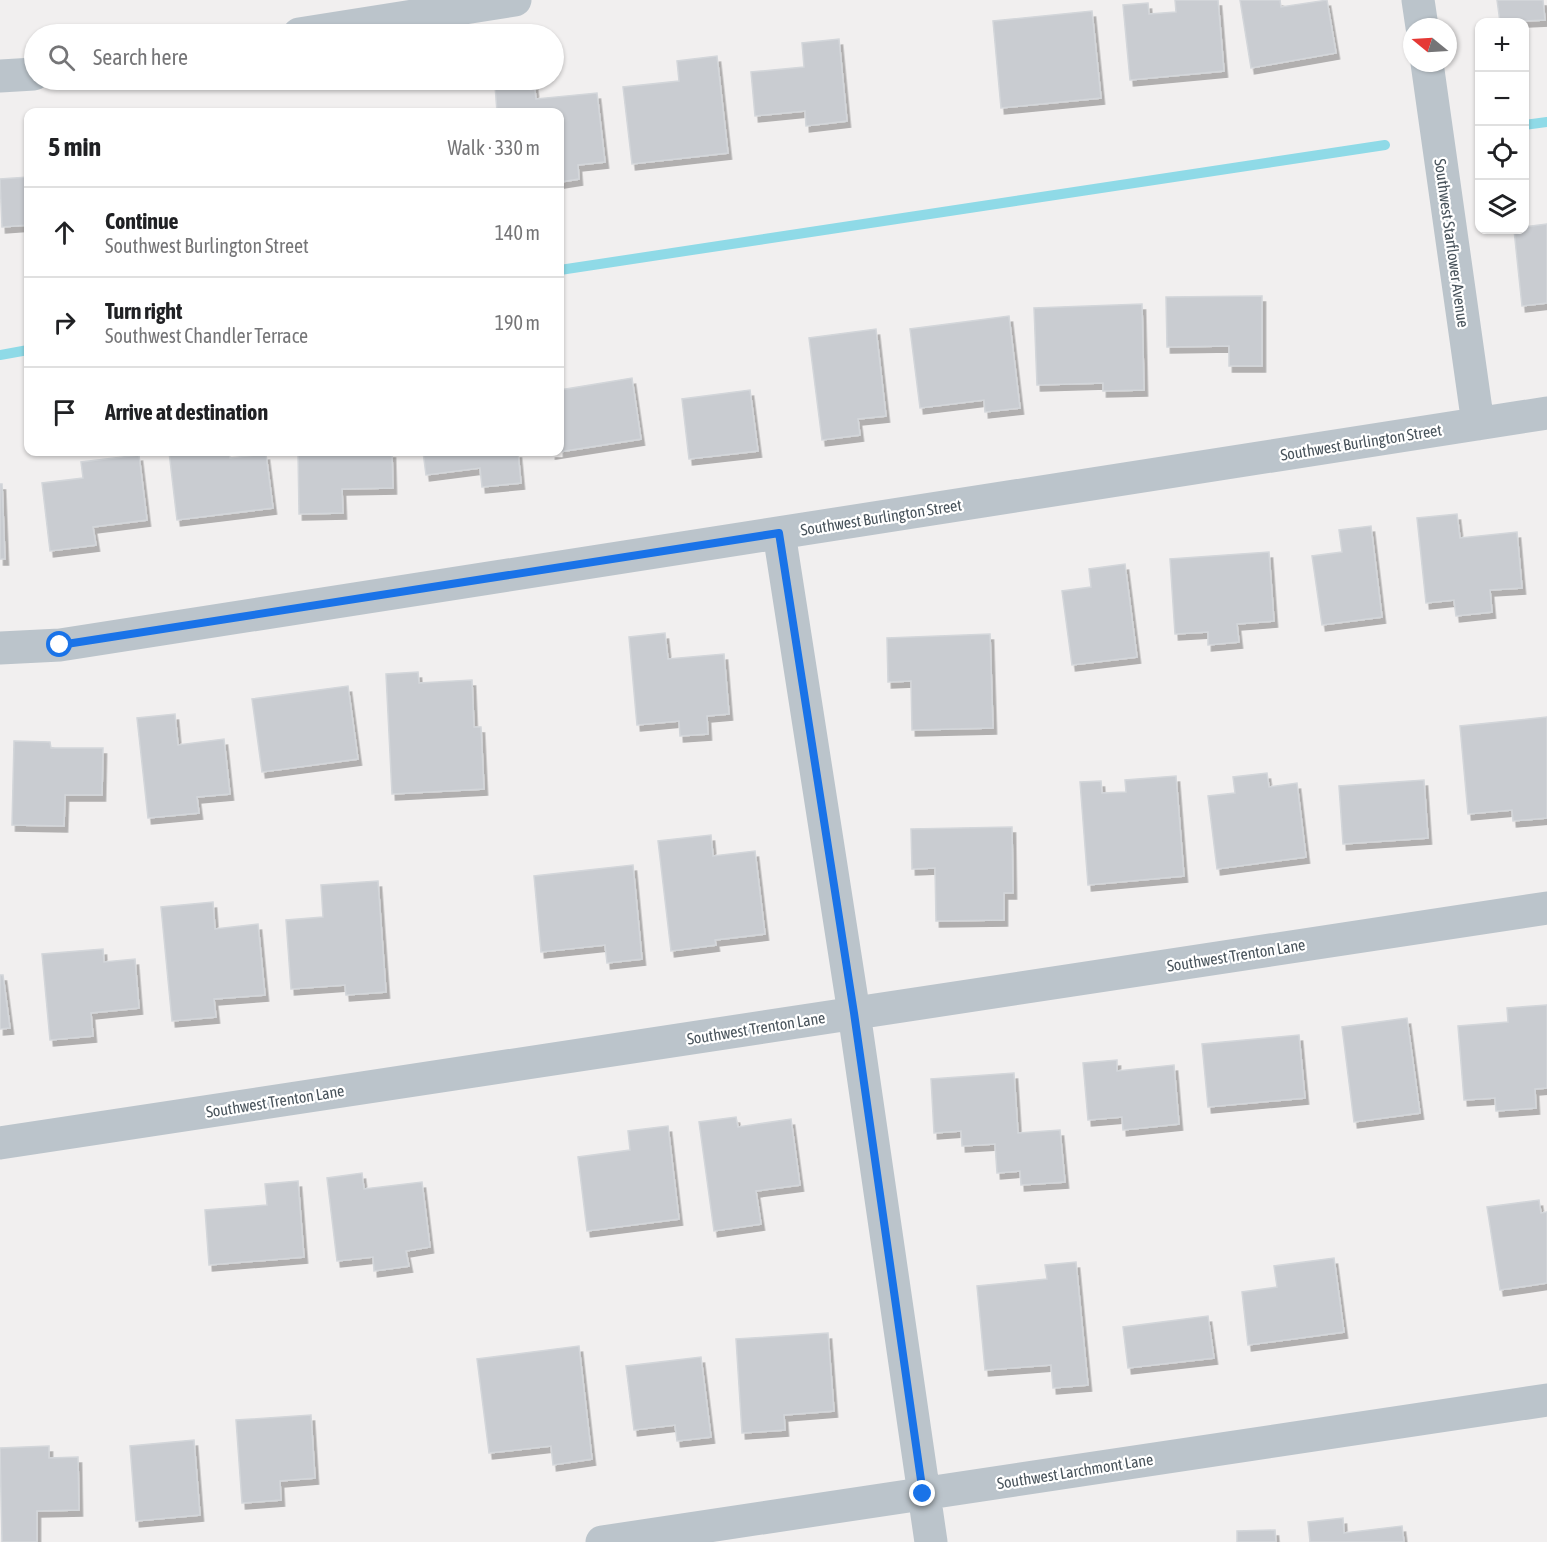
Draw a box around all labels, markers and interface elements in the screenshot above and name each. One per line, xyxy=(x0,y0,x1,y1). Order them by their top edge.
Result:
north arrow xyxy=(1403,18,1457,72)
map controls xyxy=(1475,18,1529,234)
button: + xyxy=(1475,18,1529,72)
search box xyxy=(24,24,564,90)
icon: search xyxy=(45,41,78,74)
text: Search here xyxy=(93,44,188,70)
button: − xyxy=(1475,72,1529,126)
button: locate xyxy=(1475,126,1529,180)
text: 5 min xyxy=(48,132,101,162)
text: Walk · 330 m xyxy=(448,136,540,159)
street label: Southwest Starflower Avenue xyxy=(1431,157,1473,329)
button: layers xyxy=(1475,180,1529,234)
text: Continue xyxy=(105,208,179,234)
icon: ahead xyxy=(48,216,81,249)
text: 140 m xyxy=(495,221,540,244)
text: Southwest Burlington Street xyxy=(105,234,309,257)
text: Turn right xyxy=(105,298,182,324)
icon: right xyxy=(48,306,81,339)
text: 190 m xyxy=(495,311,540,334)
text: Southwest Chandler Terrace xyxy=(105,324,308,347)
icon: arrive xyxy=(48,396,81,429)
text: Arrive at destination xyxy=(105,399,268,425)
street label: Southwest Burlington Street xyxy=(1279,420,1443,465)
street label: Southwest Burlington Street xyxy=(799,495,963,540)
route start xyxy=(46,631,72,657)
street label: Southwest Trenton Lane xyxy=(1166,935,1306,975)
street label: Southwest Trenton Lane xyxy=(686,1008,826,1048)
street label: Southwest Trenton Lane xyxy=(205,1081,345,1121)
street label: Southwest Larchmont Lane xyxy=(996,1450,1154,1492)
route end xyxy=(909,1480,935,1506)

